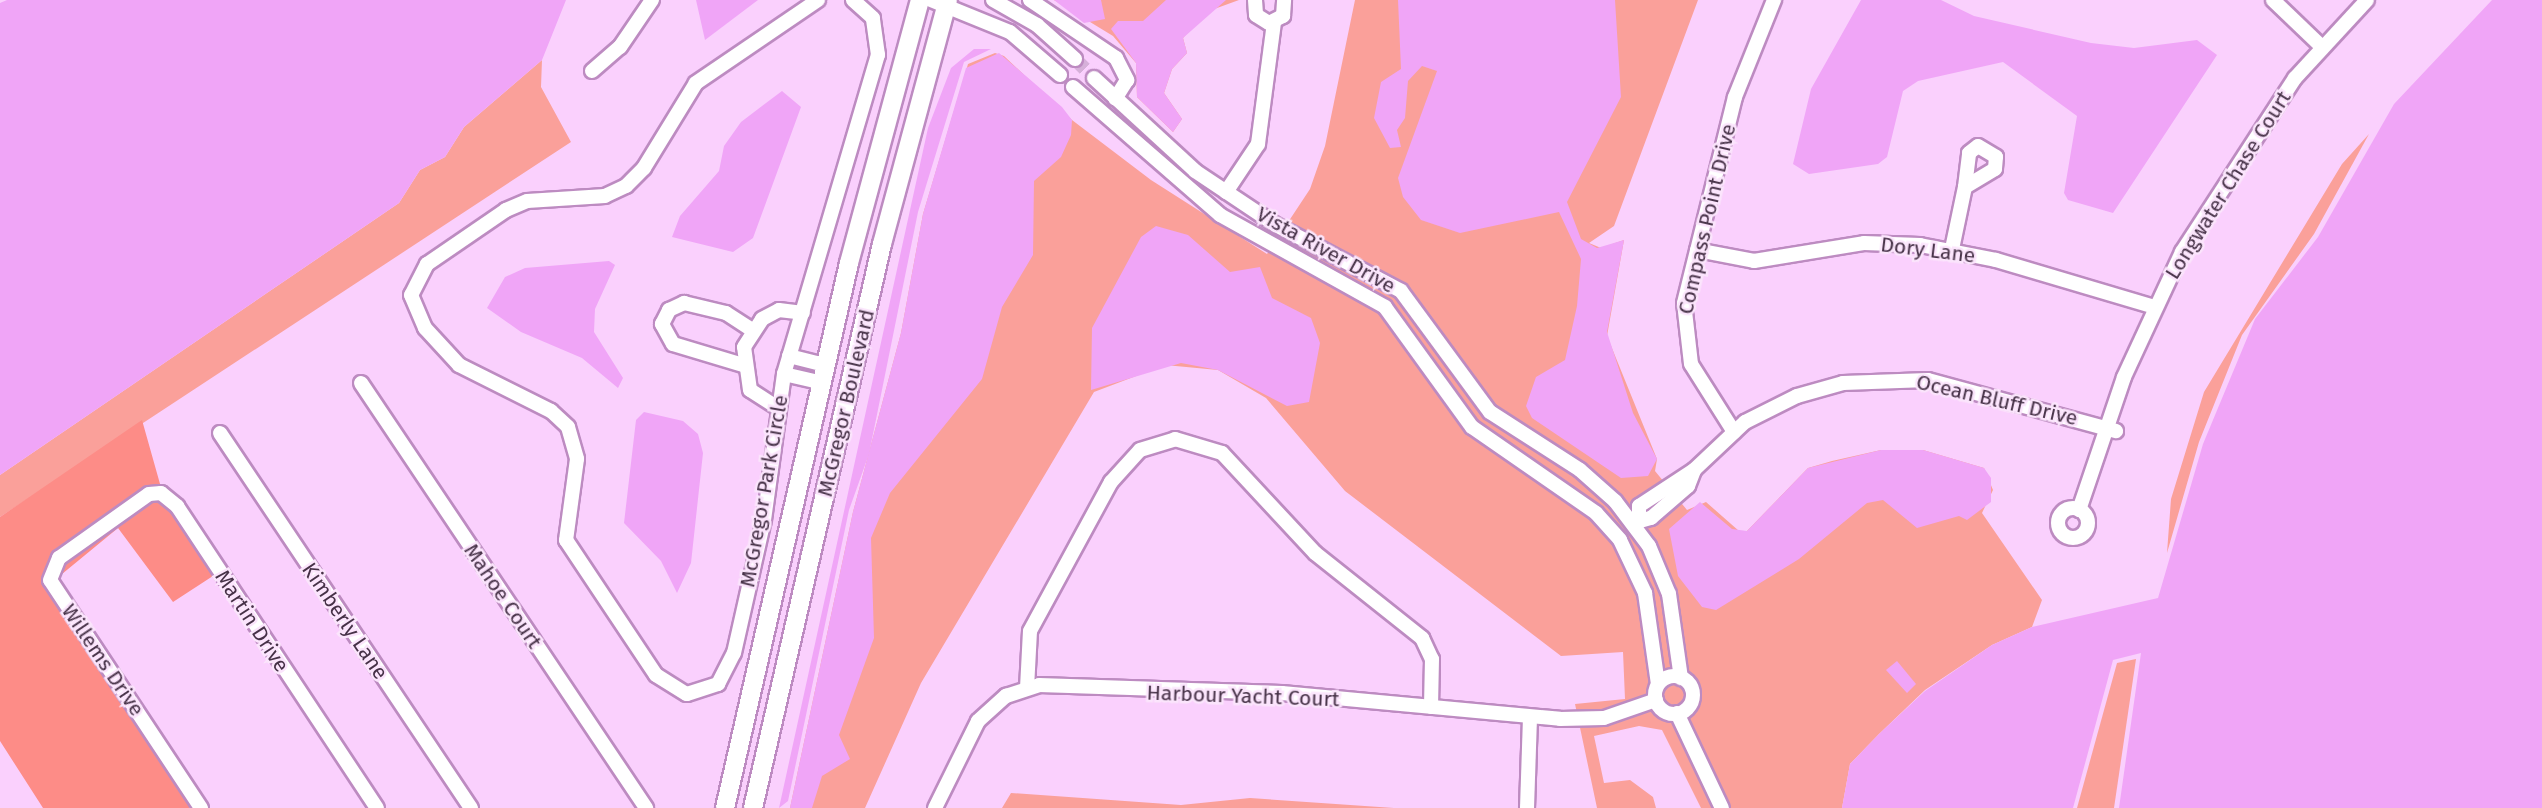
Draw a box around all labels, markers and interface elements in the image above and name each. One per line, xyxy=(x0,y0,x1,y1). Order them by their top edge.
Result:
street label: Longwater Chase Court xyxy=(2160,86,2296,284)
street label: Compass Point Drive xyxy=(1673,121,1741,317)
street label: Vista River Drive xyxy=(1252,201,1400,299)
street label: Dory Lane xyxy=(1879,232,1977,268)
street label: McGregor Boulevard xyxy=(812,307,880,499)
street label: Ocean Bluff Drive xyxy=(1914,369,2080,431)
street label: McGregor Park Circle xyxy=(735,393,793,589)
street label: Mahoe Court xyxy=(459,539,547,653)
street label: Kimberly Lane xyxy=(297,558,393,684)
street label: Martin Drive xyxy=(210,565,294,677)
street label: Willems Drive xyxy=(56,599,150,721)
street label: Harbour Yacht Court xyxy=(1146,680,1340,712)

